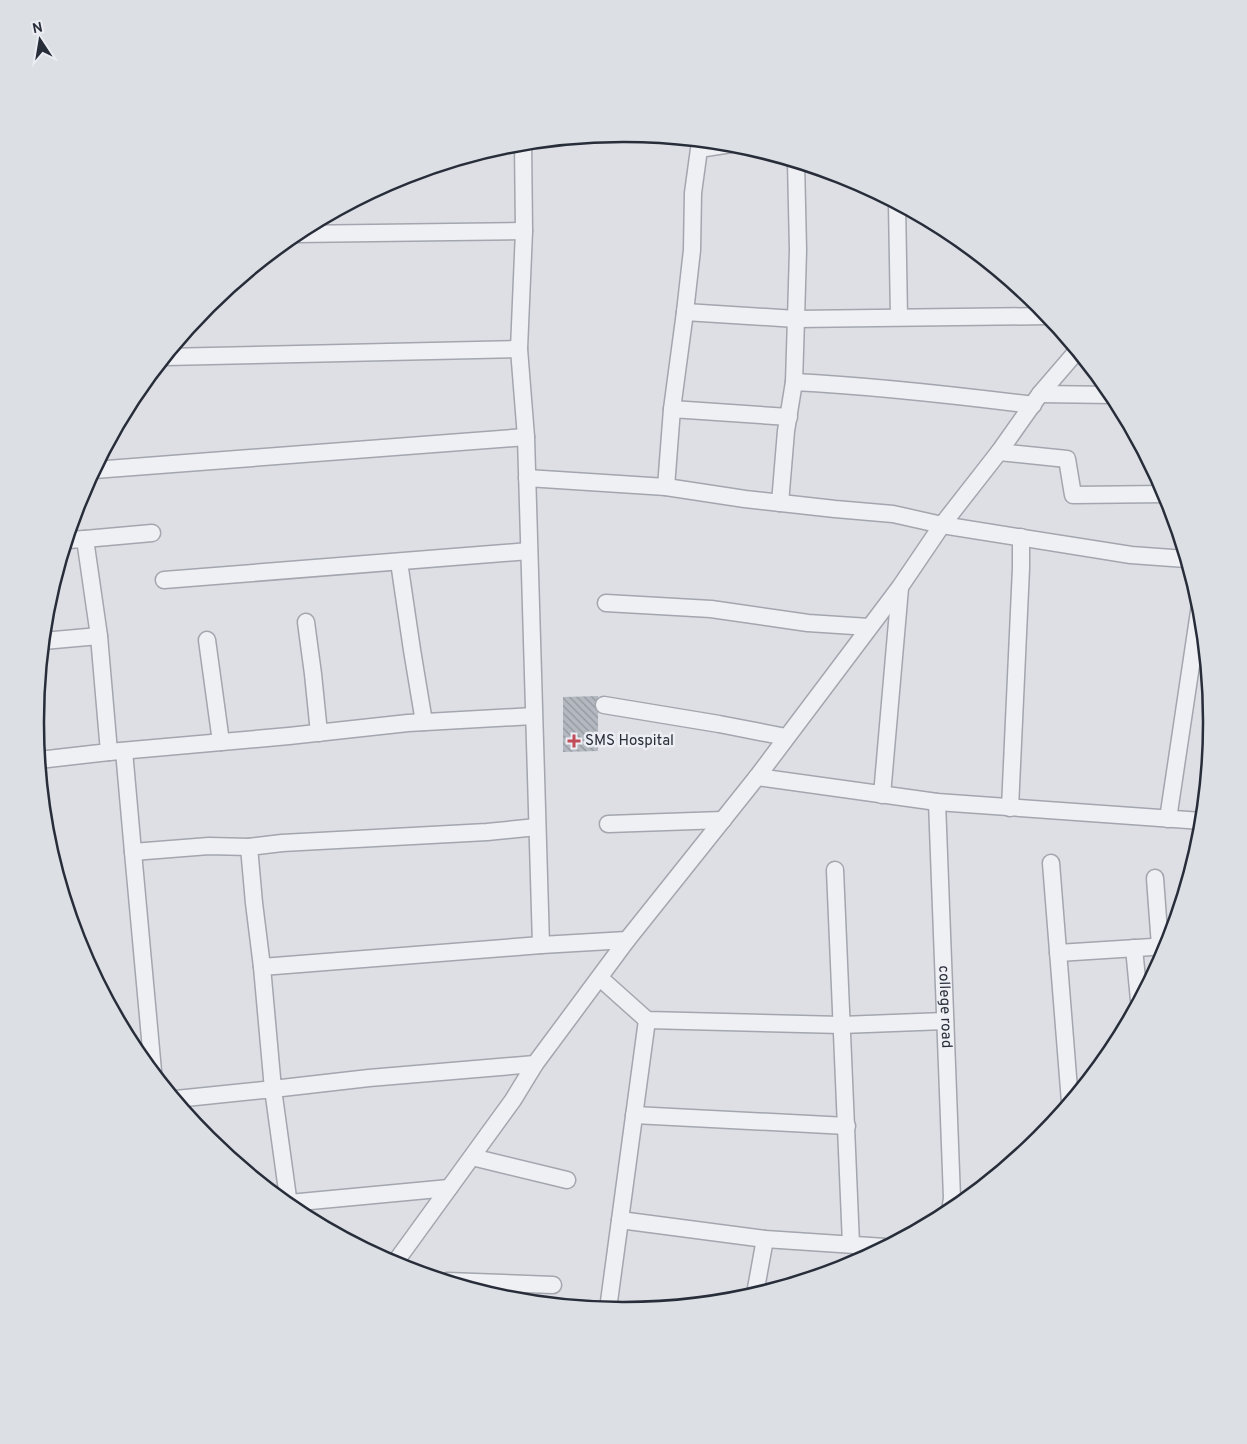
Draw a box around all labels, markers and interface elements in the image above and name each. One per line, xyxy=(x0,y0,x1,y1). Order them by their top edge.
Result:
north arrow xyxy=(15,15,65,65)
text: N xyxy=(31,19,44,38)
place label: SMS Hospital xyxy=(585,732,674,751)
marker: SMS Hospital xyxy=(567,734,581,748)
street label: college road xyxy=(934,965,956,1049)

